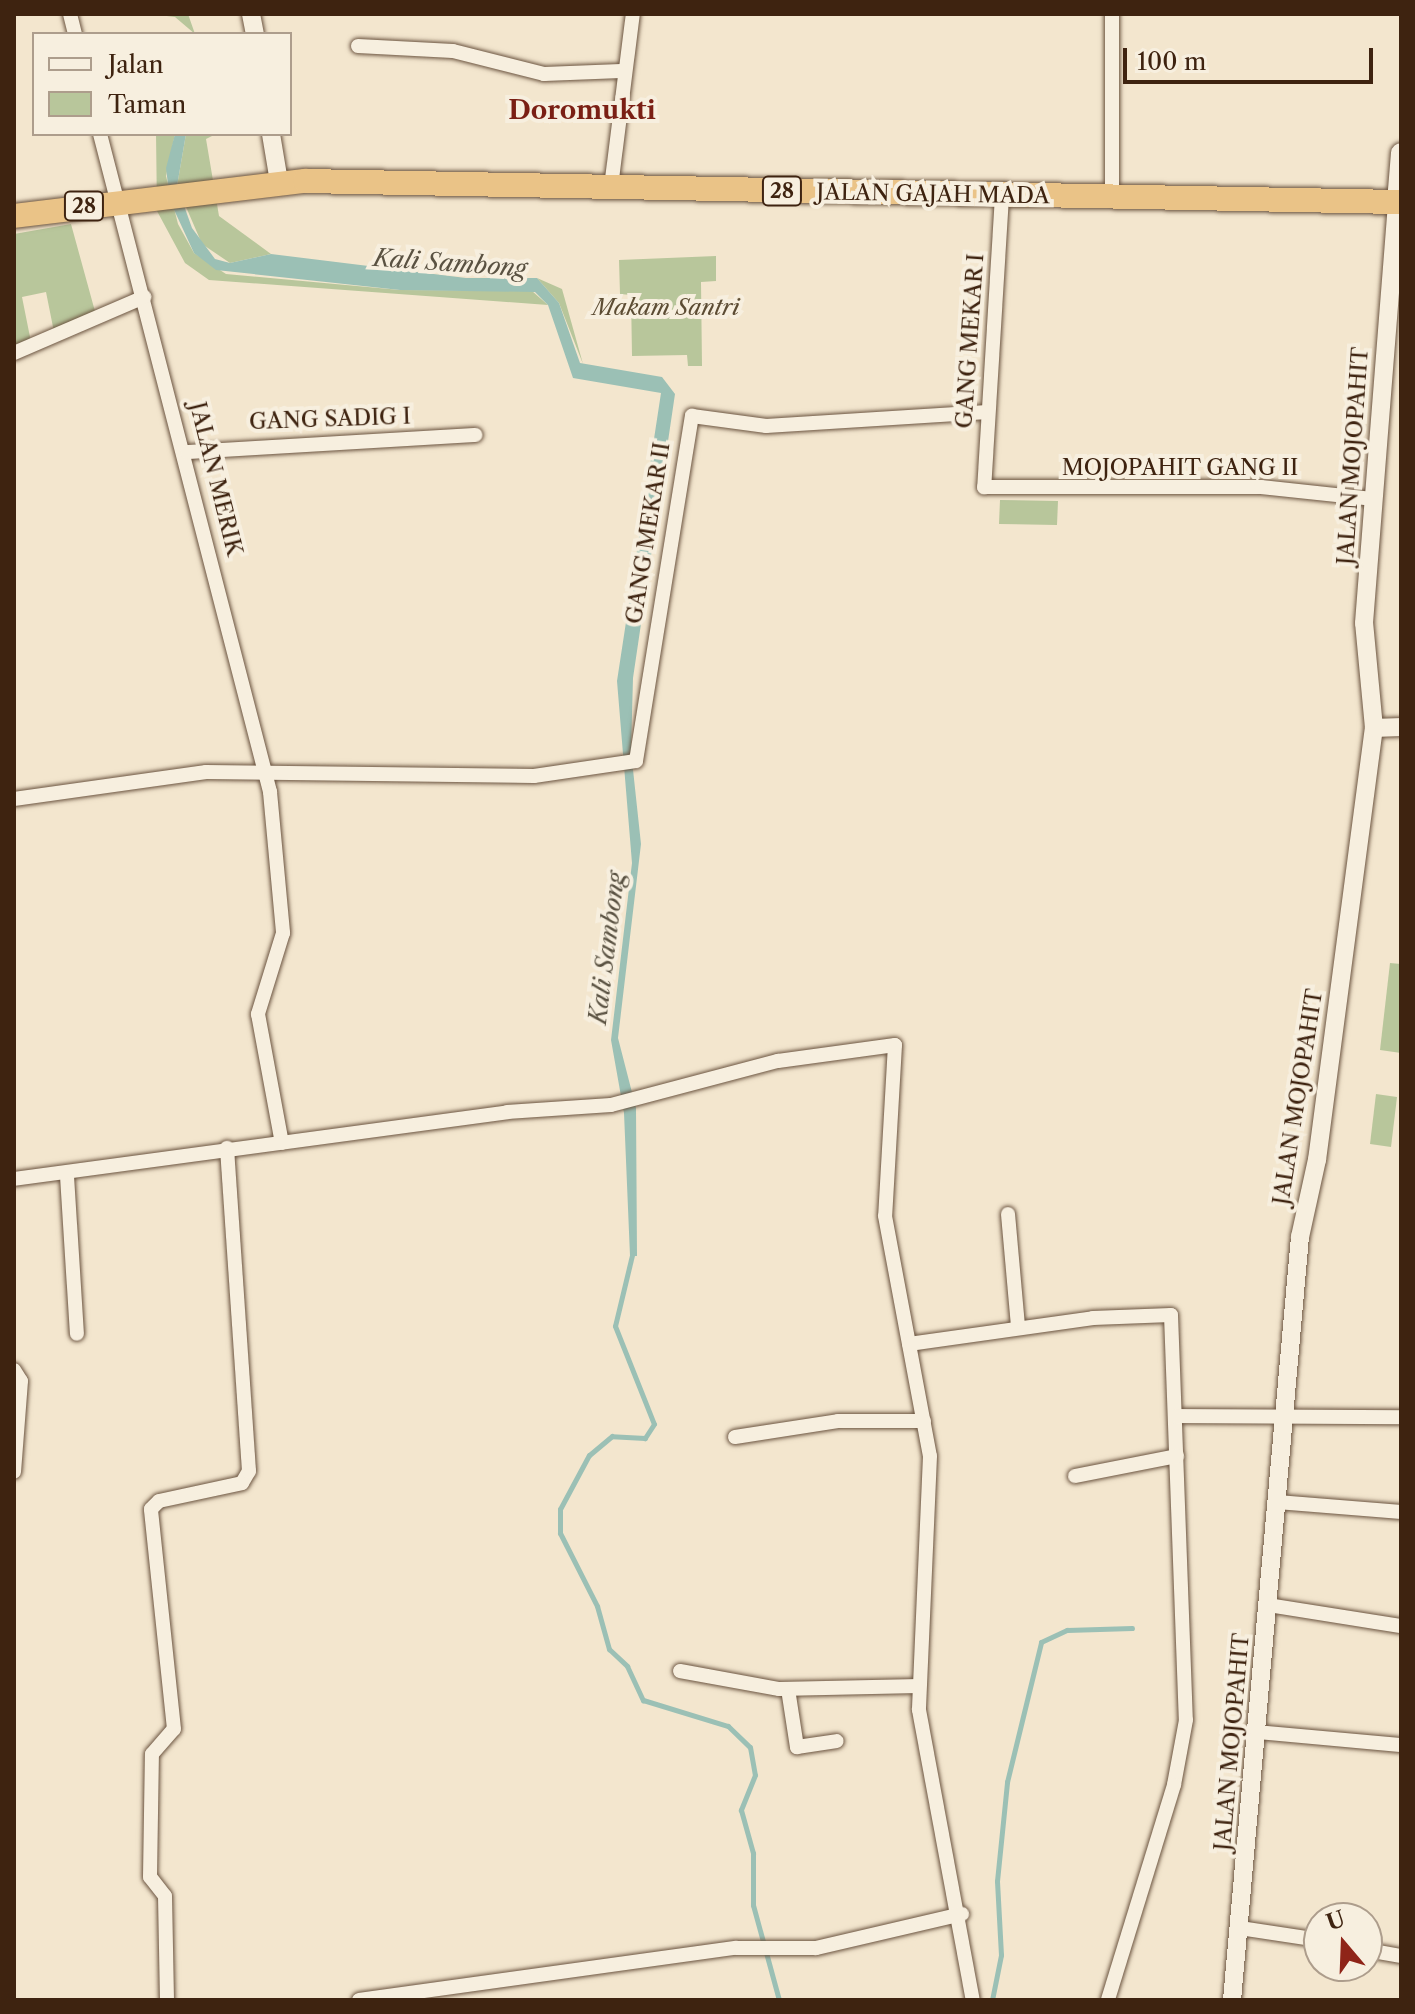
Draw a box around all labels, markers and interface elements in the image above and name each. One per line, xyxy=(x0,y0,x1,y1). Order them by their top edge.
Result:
legend xyxy=(32,32,292,136)
scale bar xyxy=(1127,32,1377,82)
text: 100 m xyxy=(1137,47,1206,76)
text: Jalan xyxy=(108,50,164,79)
text: Taman xyxy=(108,90,186,119)
district label: Doromukti xyxy=(508,95,656,127)
road number: 28 xyxy=(760,175,804,207)
street label: JALAN GAJAH MADA xyxy=(816,179,1050,209)
road number: 28 xyxy=(62,190,106,222)
water label: Kali Sambong xyxy=(373,243,527,283)
street label: GANG MEKAR I xyxy=(951,252,989,430)
park label: Makam Santri xyxy=(593,295,739,321)
street label: JALAN MOJOPAHIT xyxy=(1332,346,1374,566)
street label: JALAN MERIK xyxy=(184,399,248,559)
street label: GANG SADIG I xyxy=(249,403,411,435)
street label: GANG MEKAR II xyxy=(621,440,675,626)
street label: MOJOPAHIT GANG II xyxy=(1062,455,1298,481)
water label: Kali Sambong xyxy=(583,870,631,1026)
street label: JALAN MOJOPAHIT xyxy=(1268,987,1328,1207)
street label: JALAN MOJOPAHIT xyxy=(1209,1632,1255,1852)
north arrow xyxy=(1303,1902,1383,1982)
text: U xyxy=(1323,1905,1349,1936)

